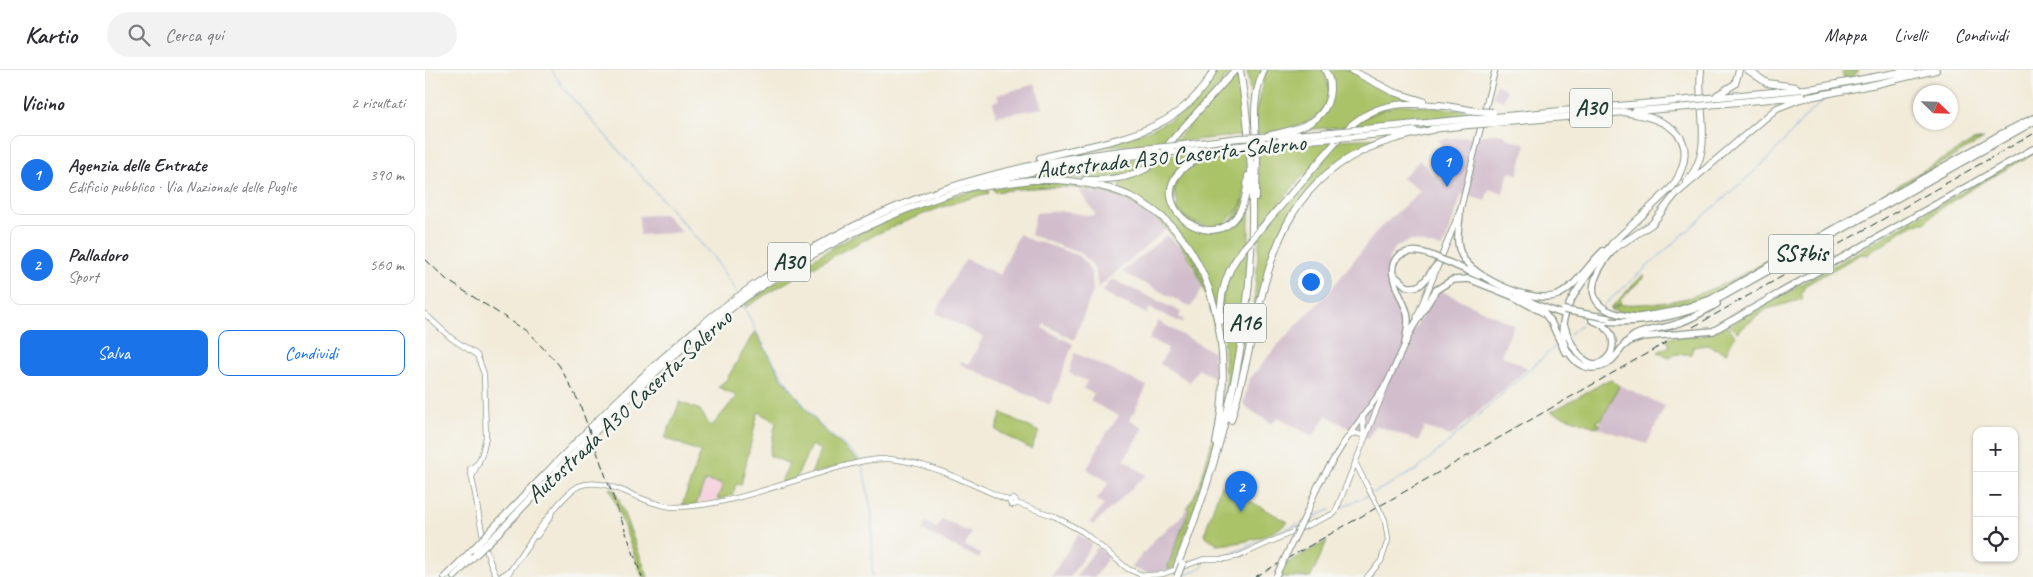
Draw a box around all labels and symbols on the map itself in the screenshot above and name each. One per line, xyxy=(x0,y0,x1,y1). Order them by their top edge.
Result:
north arrow xyxy=(1913,85,1958,130)
road number: A30 xyxy=(1570,88,1612,128)
street label: Autostrada A30 Caserta-Salerno xyxy=(1035,127,1309,185)
pin: 1 xyxy=(1431,146,1463,187)
road number: SS7bis xyxy=(1769,234,1833,273)
road number: A30 xyxy=(768,242,810,282)
your location xyxy=(1298,269,1324,295)
street label: Autostrada A30 Caserta-Salerno xyxy=(520,302,739,509)
road number: A16 xyxy=(1224,304,1266,342)
pin: 2 xyxy=(1225,471,1257,512)

